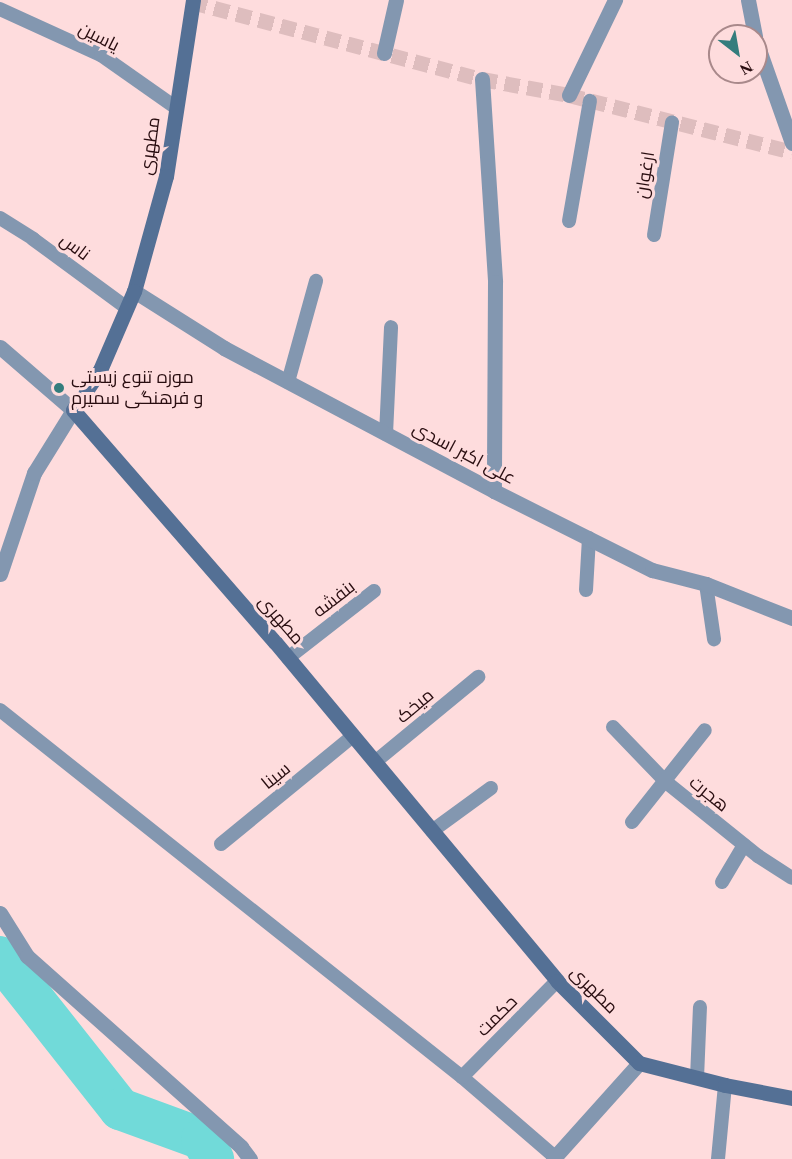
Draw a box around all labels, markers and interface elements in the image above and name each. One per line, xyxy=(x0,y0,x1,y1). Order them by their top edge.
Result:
street label: یاسین xyxy=(75,18,123,56)
north arrow xyxy=(708,24,768,84)
text: N xyxy=(737,58,756,78)
street label: مطهری xyxy=(135,116,165,176)
street label: ارغوان xyxy=(631,150,659,200)
street label: ناس xyxy=(56,229,94,265)
place label: موزه تنوع زیستی و فرهنگی سمیرم xyxy=(71,367,203,410)
marker: موزه تنوع زیستی و فرهنگی سمیرم xyxy=(52,381,66,395)
street label: علی اکبر اسدی xyxy=(409,417,519,489)
street label: بنفشه xyxy=(309,576,359,622)
street label: مطهری xyxy=(254,591,308,649)
street label: میخک xyxy=(392,684,438,728)
street label: سینا xyxy=(257,758,295,794)
street label: هجرت xyxy=(685,772,733,816)
street label: مطهری xyxy=(566,962,622,1018)
street label: حکمت xyxy=(472,991,522,1041)

